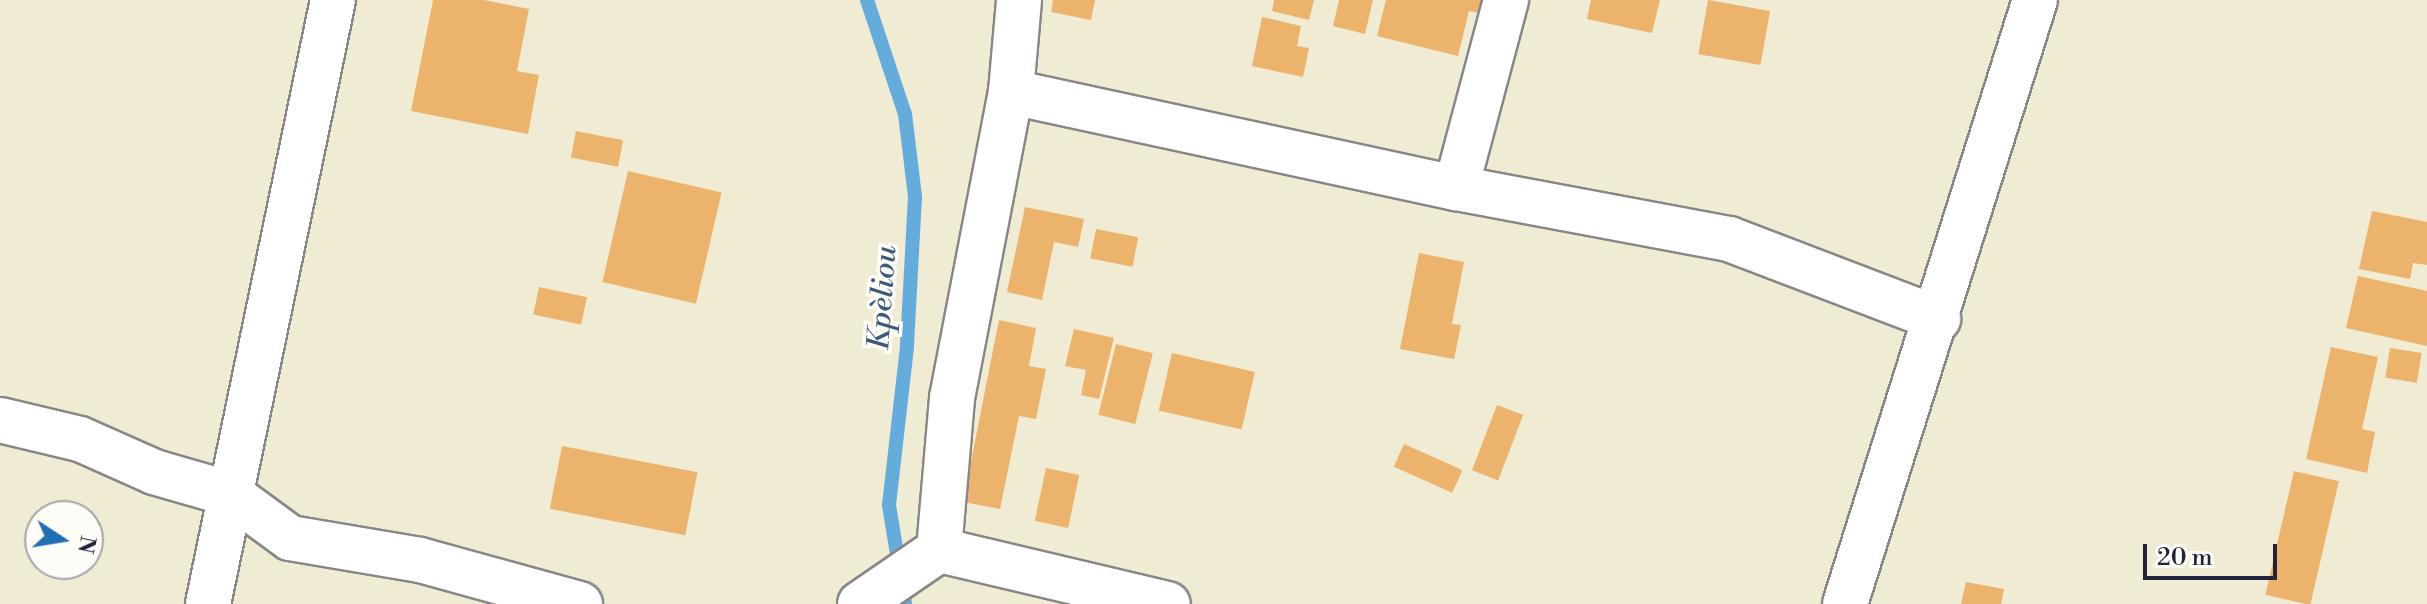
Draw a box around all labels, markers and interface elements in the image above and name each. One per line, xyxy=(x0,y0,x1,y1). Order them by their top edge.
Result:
water label: Kpèliou xyxy=(861,244,905,352)
north arrow xyxy=(24,500,104,580)
scale bar xyxy=(2147,528,2281,578)
text: N xyxy=(71,533,101,556)
text: 20 m xyxy=(2157,543,2213,573)

